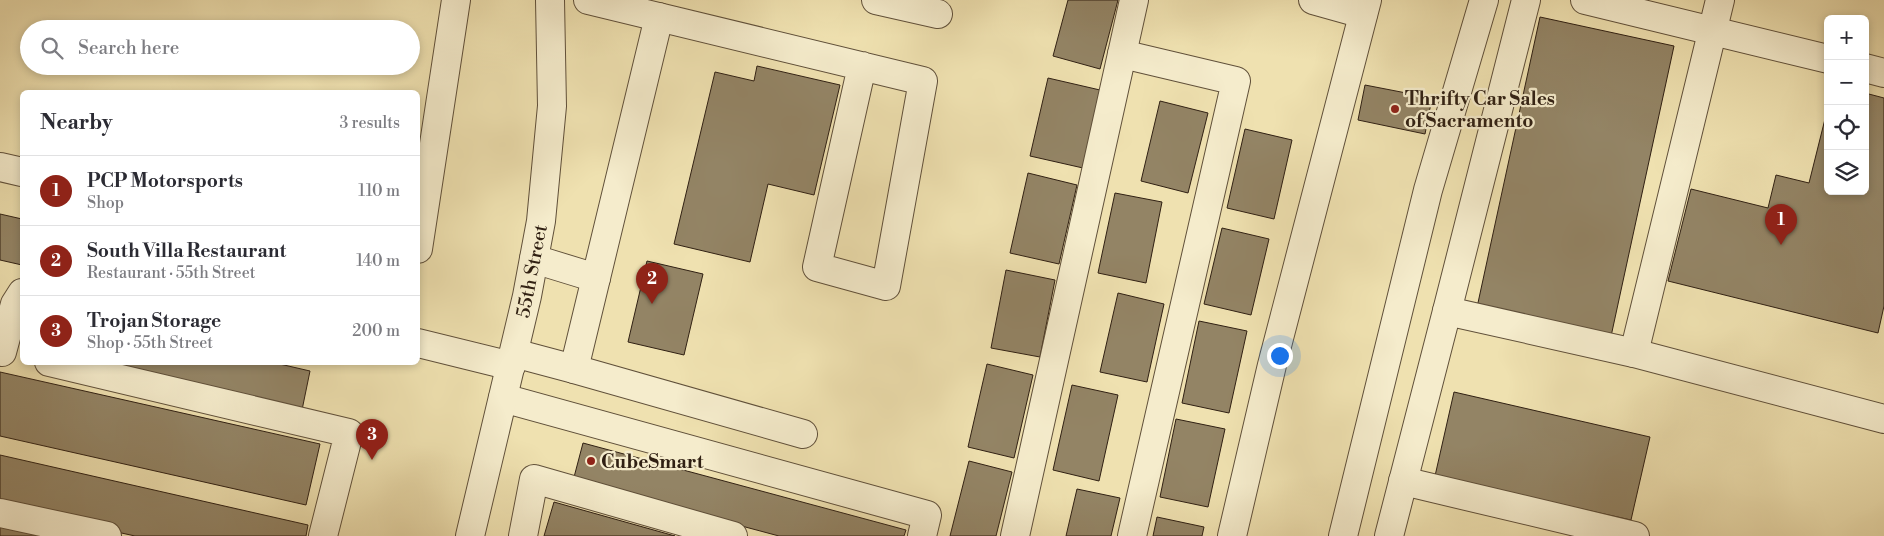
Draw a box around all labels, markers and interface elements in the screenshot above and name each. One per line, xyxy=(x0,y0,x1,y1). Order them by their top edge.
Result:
map controls xyxy=(1824,15,1869,195)
button: + xyxy=(1824,15,1869,60)
search box xyxy=(20,20,420,75)
icon: search xyxy=(38,34,66,62)
text: Search here xyxy=(78,36,179,60)
button: − xyxy=(1824,60,1869,105)
place label: Thrifty Car Sales of Sacramento xyxy=(1405,87,1555,133)
marker: Thrifty Car Sales of Sacramento xyxy=(1389,103,1401,115)
button: locate xyxy=(1824,105,1869,150)
text: Nearby xyxy=(40,110,113,136)
text: 3 results xyxy=(339,113,400,133)
button: layers xyxy=(1824,150,1869,195)
text: PCP Motorsports xyxy=(87,169,243,193)
text: 1 xyxy=(52,181,60,201)
text: 110 m xyxy=(358,181,400,201)
text: Shop xyxy=(87,193,124,213)
pin: 1 xyxy=(1765,204,1797,245)
street label: 55th Street xyxy=(511,222,553,320)
text: South Villa Restaurant xyxy=(87,239,286,263)
text: 2 xyxy=(51,251,61,271)
text: 140 m xyxy=(356,251,400,271)
text: Restaurant · 55th Street xyxy=(87,263,255,283)
pin: 2 xyxy=(636,263,668,304)
text: Trojan Storage xyxy=(87,309,221,333)
text: 3 xyxy=(51,321,61,341)
text: 200 m xyxy=(352,321,400,341)
text: Shop · 55th Street xyxy=(87,333,213,353)
your location xyxy=(1267,343,1293,369)
pin: 3 xyxy=(356,419,388,460)
place label: CubeSmart xyxy=(601,450,704,474)
marker: CubeSmart xyxy=(585,455,597,467)

